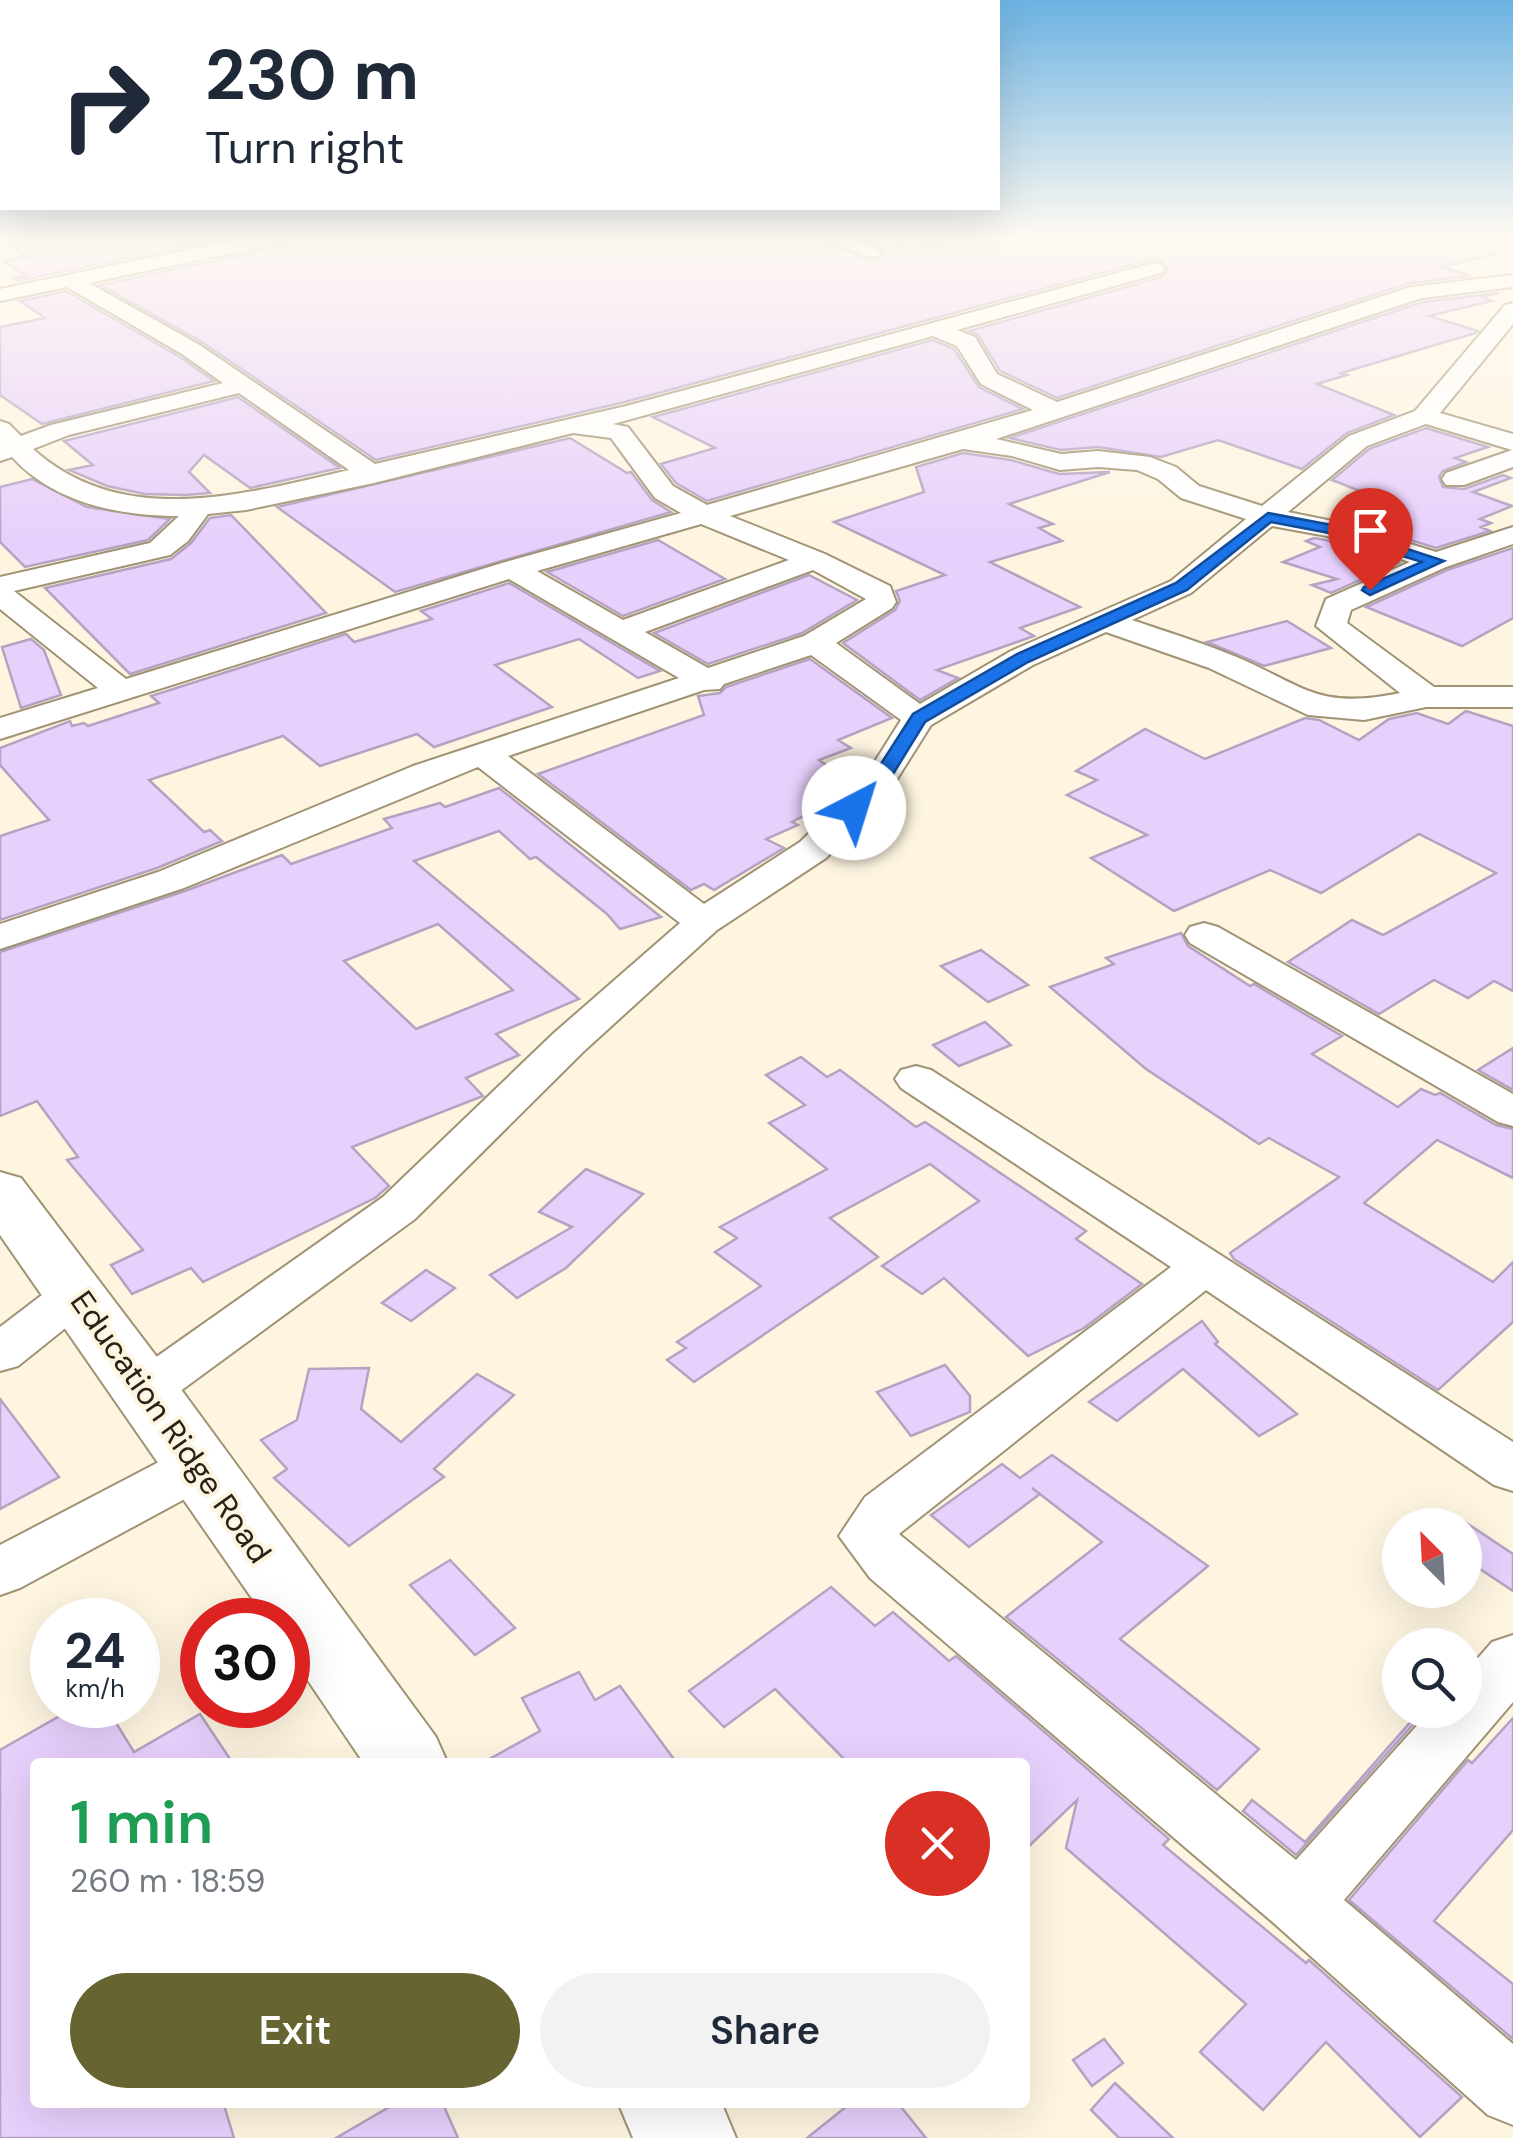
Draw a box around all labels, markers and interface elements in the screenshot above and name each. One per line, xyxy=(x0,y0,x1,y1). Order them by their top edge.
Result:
text: 230 m xyxy=(205,30,419,121)
icon: right xyxy=(40,40,170,170)
text: Turn right xyxy=(205,118,404,177)
pin xyxy=(1328,488,1413,591)
icon: arrive xyxy=(1343,503,1398,558)
position arrow xyxy=(802,756,906,860)
street label: Education Ridge Road xyxy=(61,1283,281,1571)
north arrow xyxy=(1382,1508,1482,1608)
map controls xyxy=(1382,1508,1482,1728)
speed limit sign: 30 xyxy=(180,1598,310,1728)
text: 24 xyxy=(65,1618,126,1684)
button: search xyxy=(1382,1628,1482,1728)
text: km/h xyxy=(65,1672,125,1705)
text: 1 min xyxy=(70,1783,213,1862)
button: close xyxy=(885,1791,990,1896)
text: 260 m · 18:59 xyxy=(70,1860,265,1902)
button: Exit xyxy=(70,1973,520,2088)
button: Share xyxy=(540,1973,990,2088)

